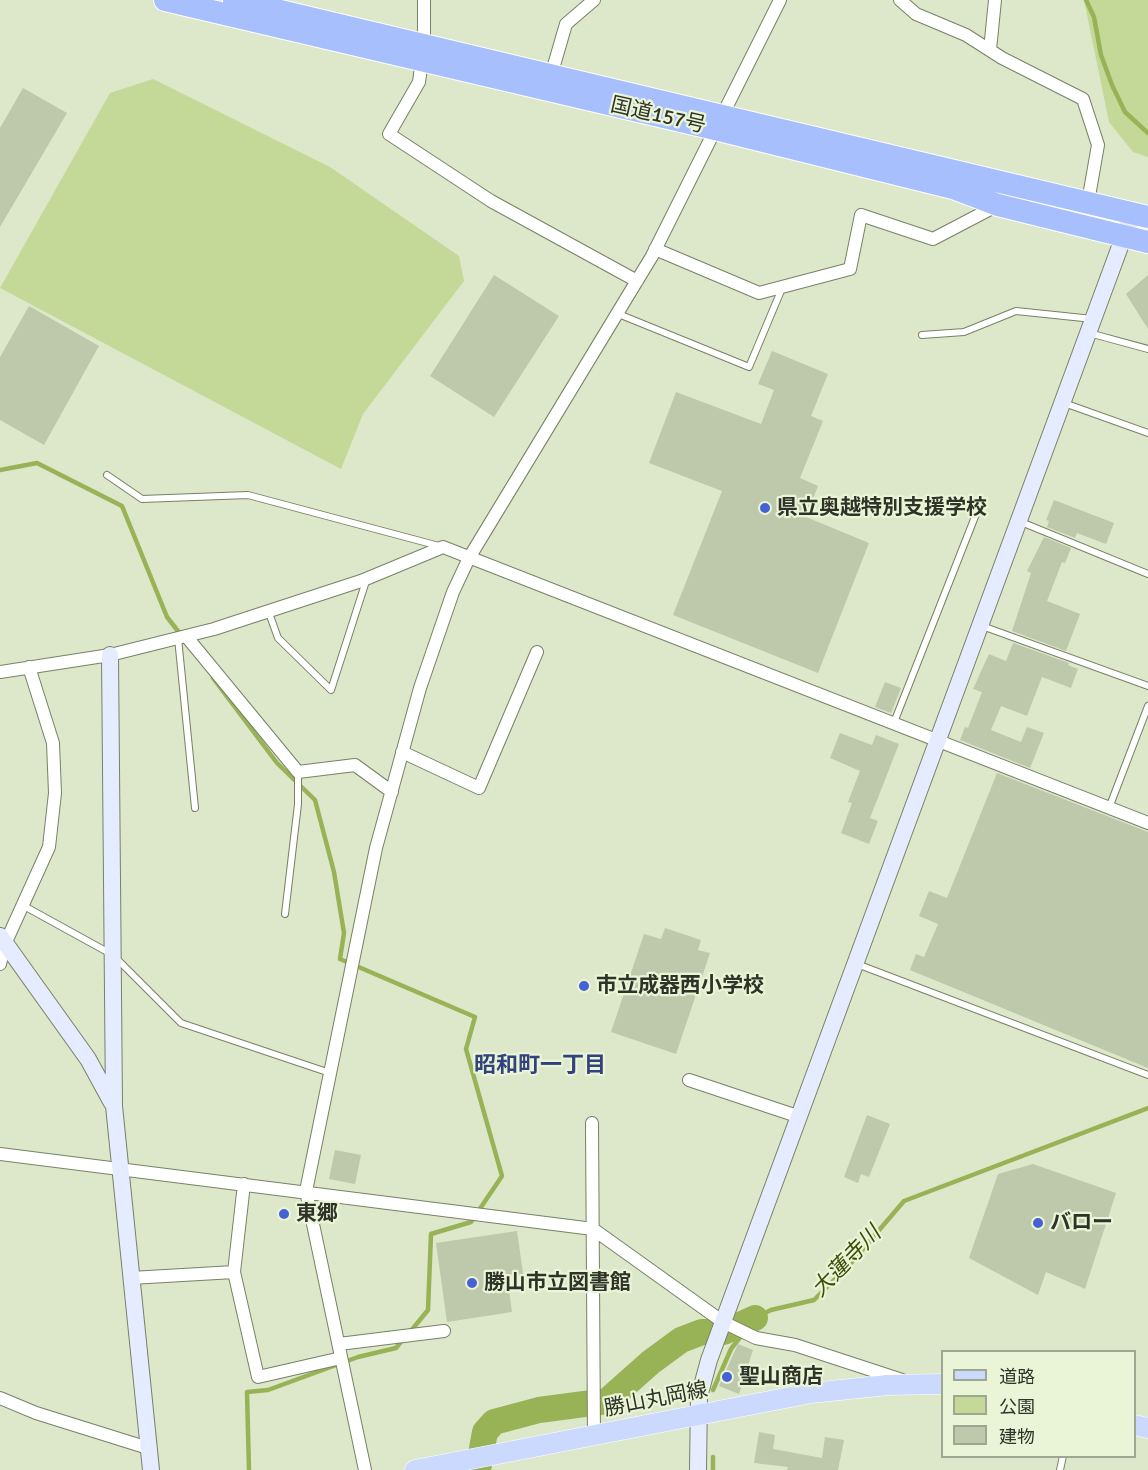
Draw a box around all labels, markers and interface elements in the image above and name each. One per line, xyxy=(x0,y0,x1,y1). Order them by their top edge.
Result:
street label: 国道157号 xyxy=(608,93,708,139)
place label: 県立奥越特別支援学校 xyxy=(777,495,987,521)
marker: 県立奥越特別支援学校 xyxy=(758,501,772,515)
place label: 市立成器西小学校 xyxy=(596,973,764,999)
marker: 市立成器西小学校 xyxy=(577,979,591,993)
district label: 昭和町一丁目 xyxy=(474,1053,606,1079)
place label: 東郷 xyxy=(296,1201,338,1227)
marker: 東郷 xyxy=(277,1207,291,1221)
place label: バロー xyxy=(1050,1210,1113,1236)
marker: バロー xyxy=(1031,1216,1045,1230)
water label: 大蓮寺川 xyxy=(807,1221,887,1303)
place label: 勝山市立図書館 xyxy=(484,1270,631,1296)
marker: 勝山市立図書館 xyxy=(465,1276,479,1290)
legend xyxy=(941,1350,1136,1458)
place label: 聖山商店 xyxy=(739,1364,823,1390)
text: 道路 xyxy=(999,1366,1035,1388)
marker: 聖山商店 xyxy=(720,1370,734,1384)
street label: 勝山丸岡線 xyxy=(602,1378,710,1422)
text: 公園 xyxy=(999,1396,1035,1418)
text: 建物 xyxy=(999,1426,1035,1448)

